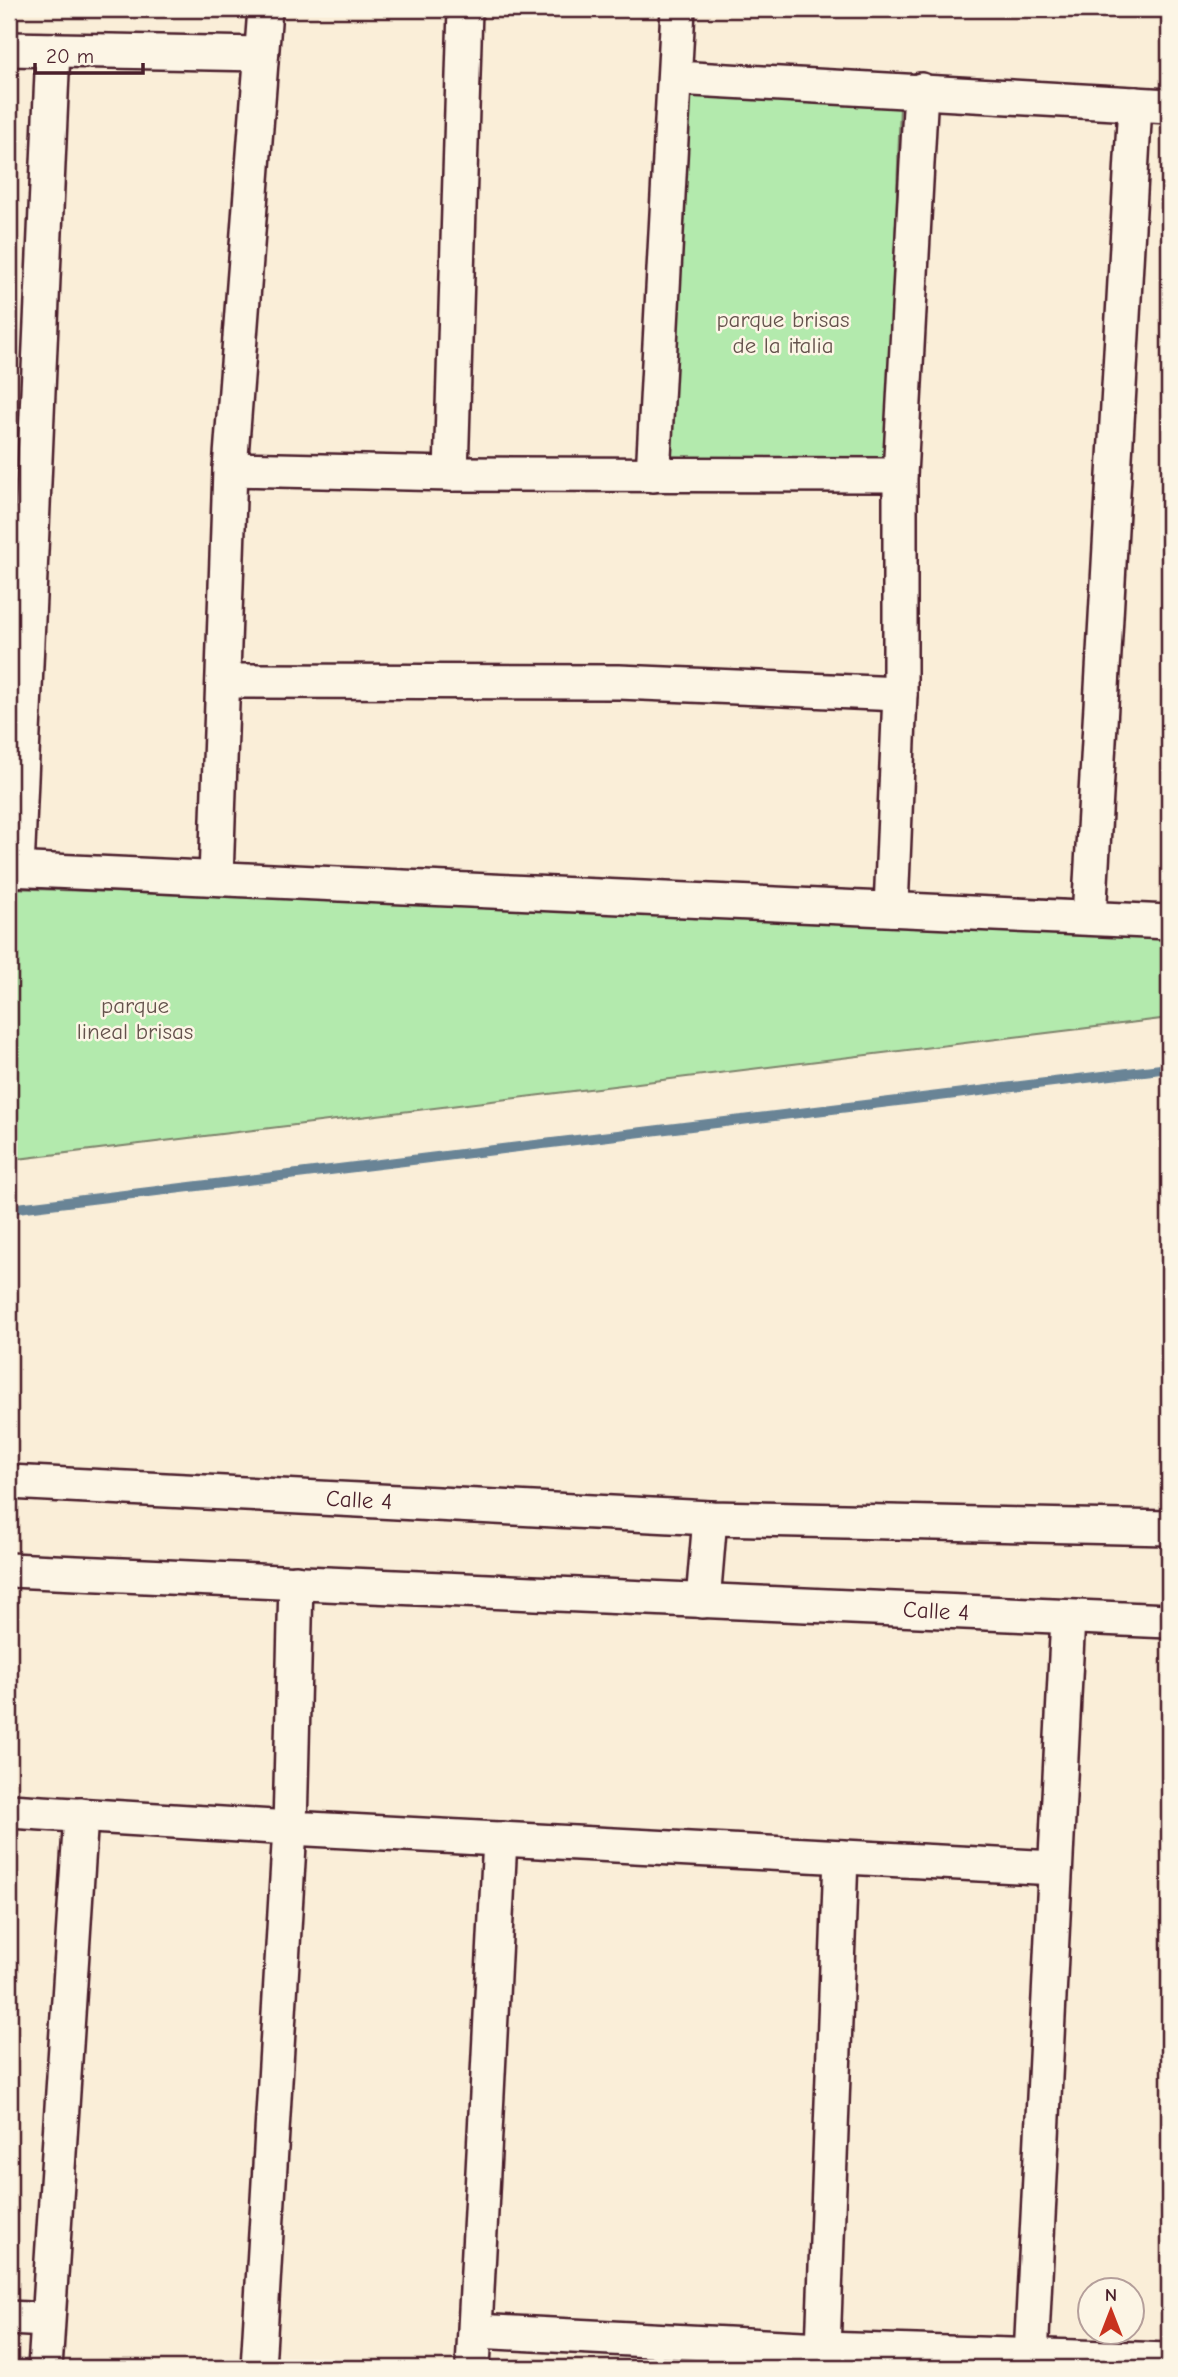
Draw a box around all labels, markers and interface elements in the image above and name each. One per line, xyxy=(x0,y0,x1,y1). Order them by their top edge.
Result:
scale bar xyxy=(35,32,144,76)
text: 20 m xyxy=(46,44,94,68)
park label: parque brisas de la italia xyxy=(716,306,850,359)
park label: parque lineal brisas xyxy=(77,992,193,1045)
street label: Calle 4 xyxy=(325,1485,393,1515)
street label: Calle 4 xyxy=(902,1596,970,1626)
north arrow xyxy=(1076,2276,1146,2346)
text: N xyxy=(1105,2284,1117,2306)

